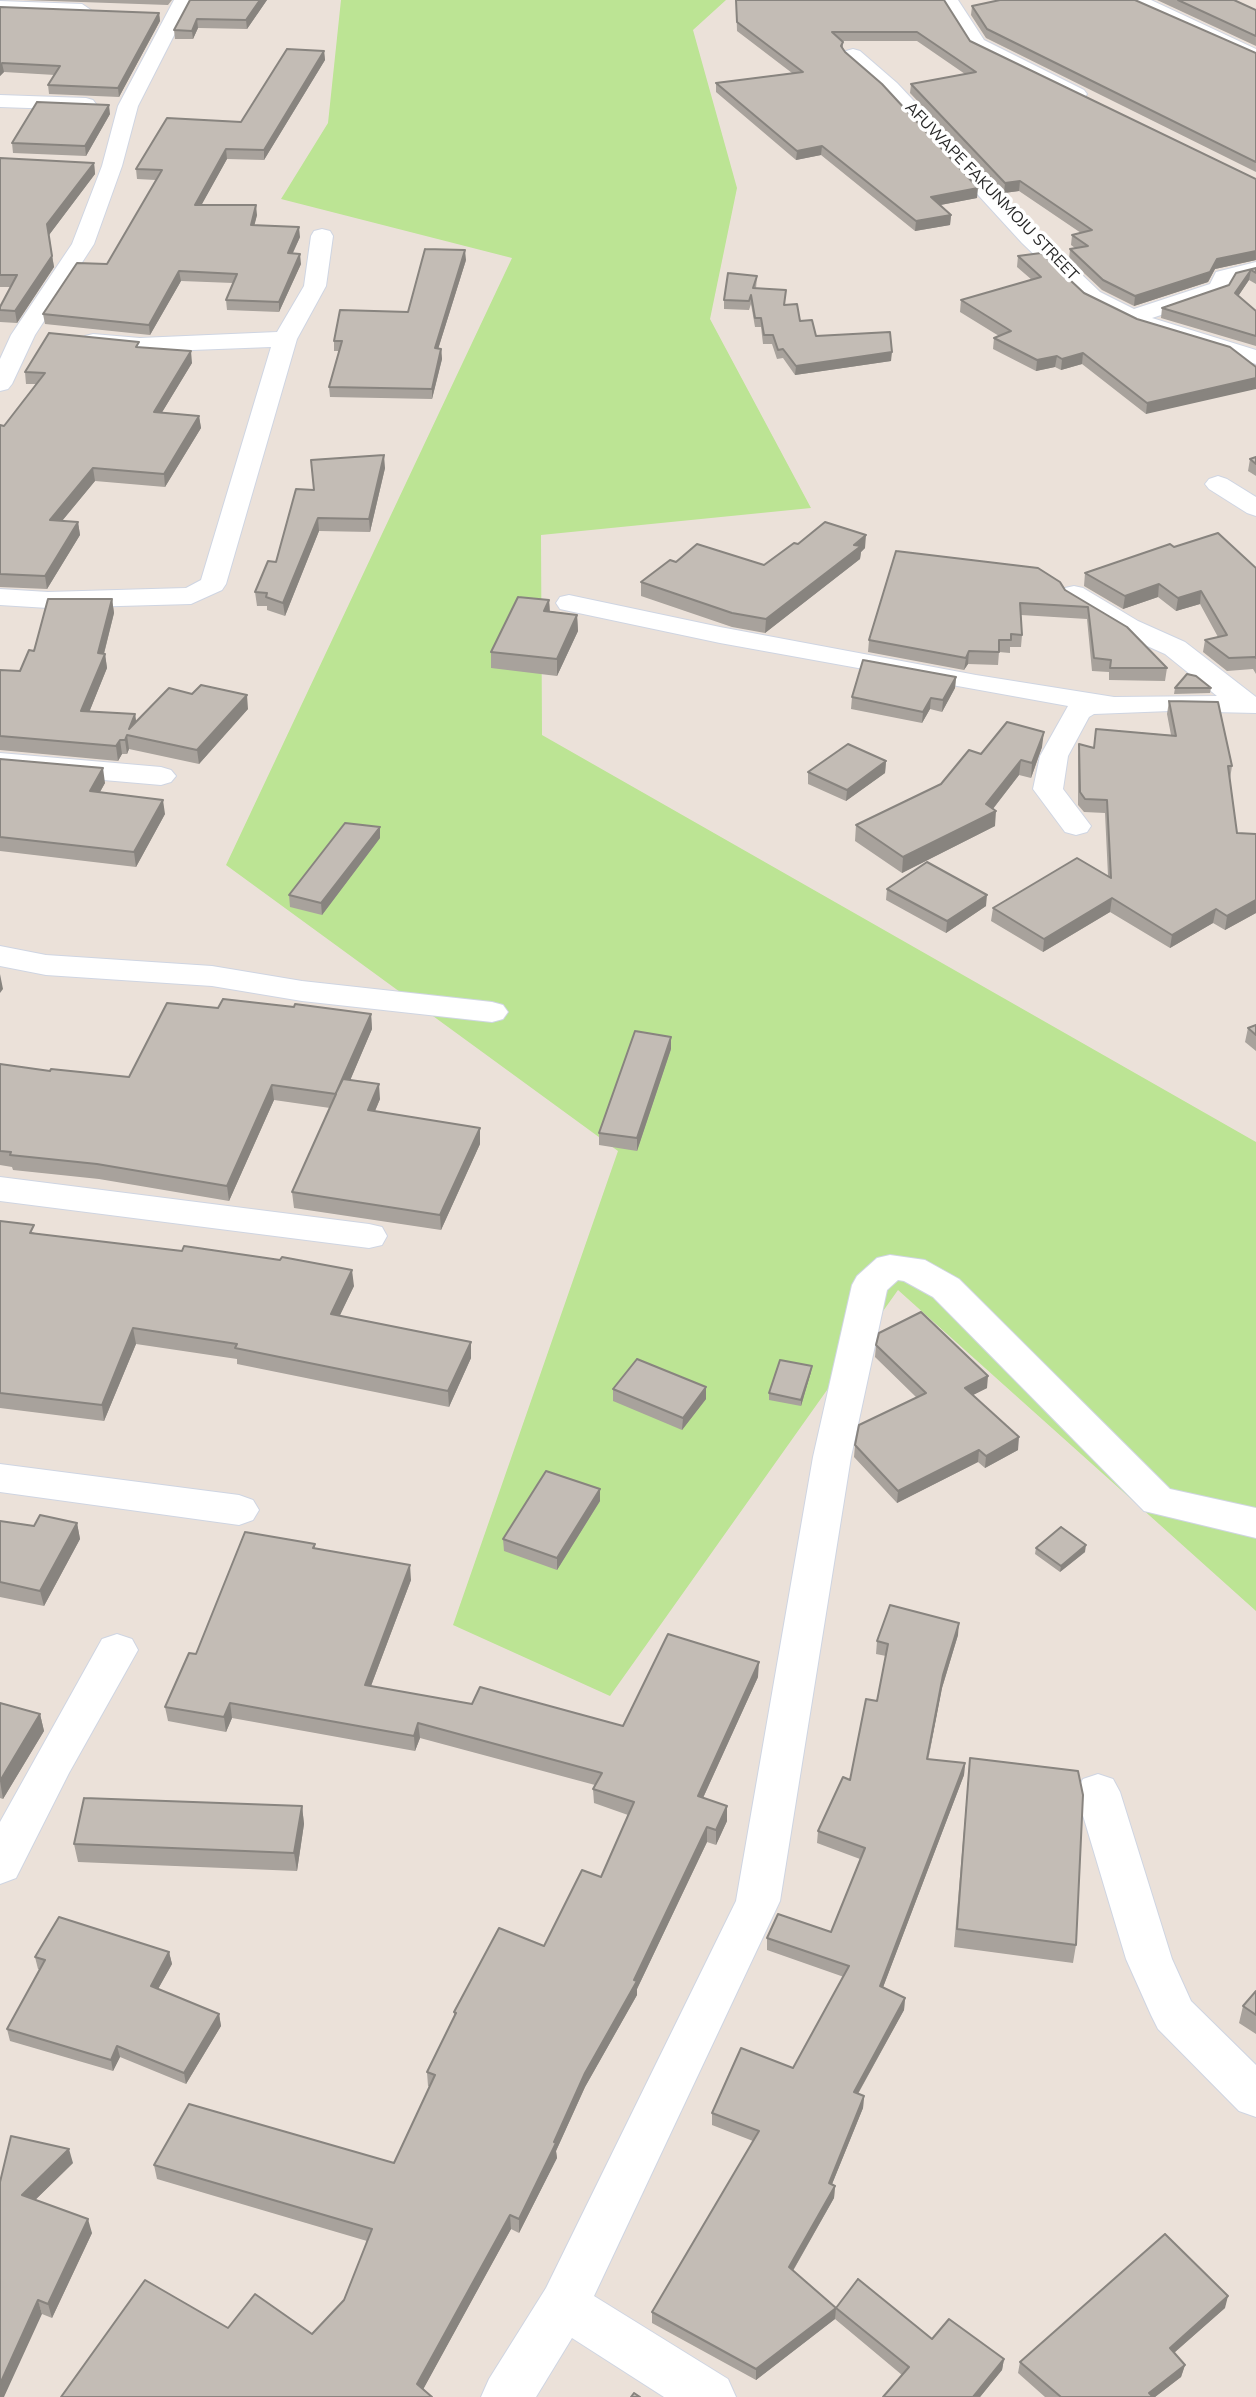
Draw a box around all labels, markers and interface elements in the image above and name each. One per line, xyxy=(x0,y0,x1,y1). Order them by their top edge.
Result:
street label: AFUWAPE FAKUNMOJU STREET xyxy=(900,99,1082,285)

